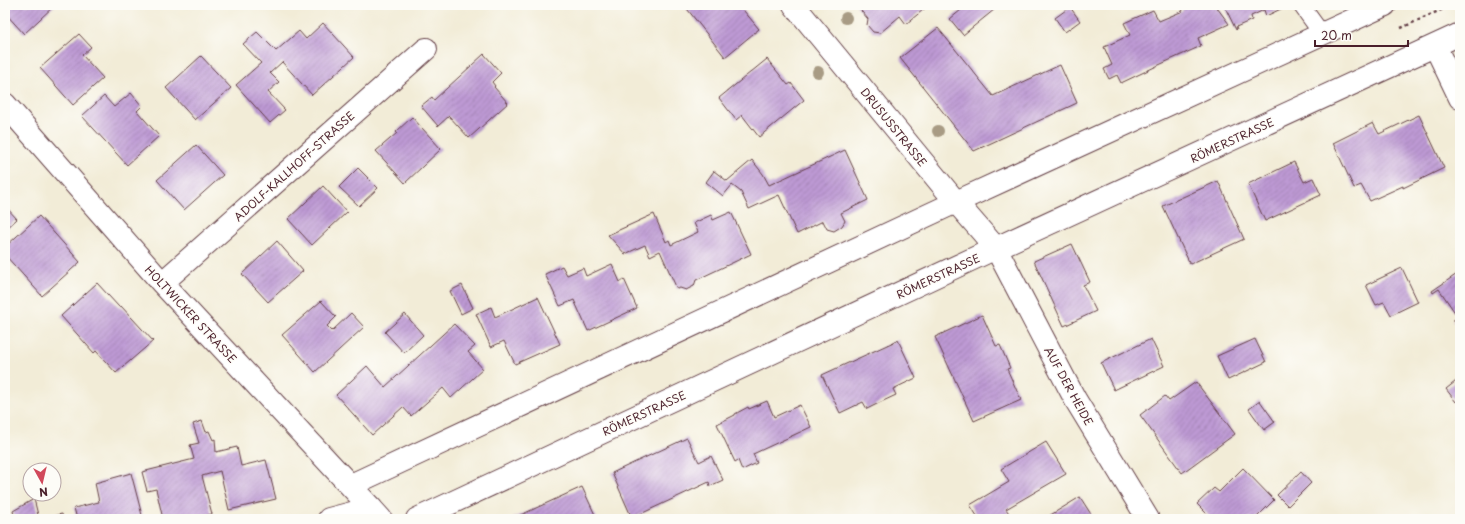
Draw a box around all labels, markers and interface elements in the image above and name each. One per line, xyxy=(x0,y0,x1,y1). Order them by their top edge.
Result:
scale bar xyxy=(1315,22,1408,48)
text: 20 m xyxy=(1321,26,1352,44)
street label: DRUSUSSTRASSE xyxy=(857,84,931,170)
street label: ADOLF-KALLHOFF-STRASSE xyxy=(230,107,358,225)
street label: RÖMERSTRASSE xyxy=(1187,113,1277,167)
street label: RÖMERSTRASSE xyxy=(893,249,983,303)
street label: HOLTWICKER STRASSE xyxy=(141,261,241,367)
street label: AUF DER HEIDE xyxy=(1040,344,1098,429)
street label: RÖMERSTRASSE xyxy=(599,386,689,440)
north arrow xyxy=(22,462,62,502)
text: N xyxy=(38,483,49,501)

